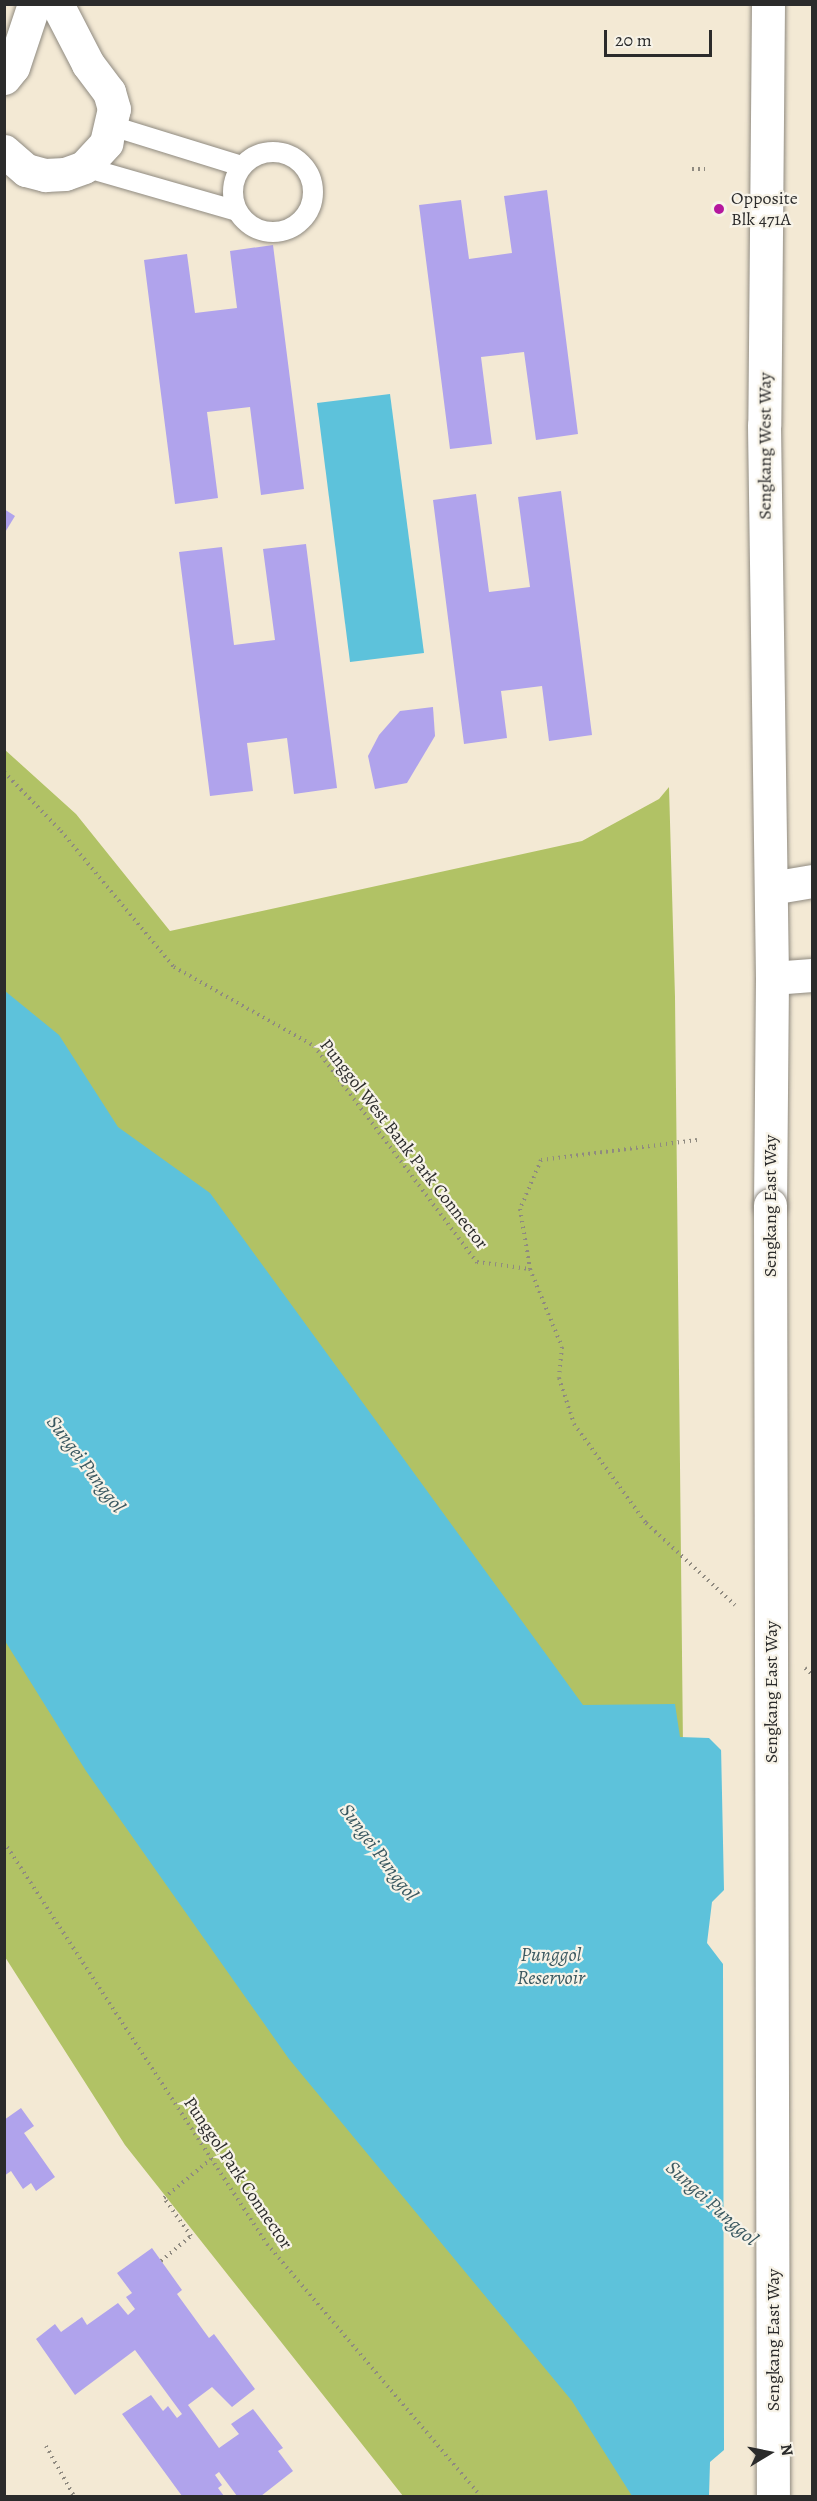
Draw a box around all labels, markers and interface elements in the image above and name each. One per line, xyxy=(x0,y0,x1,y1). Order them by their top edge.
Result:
scale bar xyxy=(607,18,715,56)
text: 20 m xyxy=(615,28,652,52)
place label: Opposite Blk 471A xyxy=(731,188,798,230)
marker: Opposite Blk 471A xyxy=(712,202,726,216)
street label: Sengkang West Way xyxy=(754,372,776,520)
street label: Punggol West Bank Park Connector xyxy=(315,1035,493,1253)
street label: Sengkang East Way xyxy=(759,1135,781,1277)
water label: Sungei Punggol xyxy=(42,1411,130,1517)
street label: Sengkang East Way xyxy=(760,1621,782,1763)
water label: Sungei Punggol xyxy=(335,1799,423,1905)
water label: Punggol Reservoir xyxy=(517,1942,585,1989)
street label: Punggol Park Connector xyxy=(179,2093,297,2253)
water label: Sungei Punggol xyxy=(661,2155,763,2251)
street label: Sengkang East Way xyxy=(762,2269,784,2411)
north arrow xyxy=(739,2423,799,2483)
text: N xyxy=(775,2442,799,2458)

